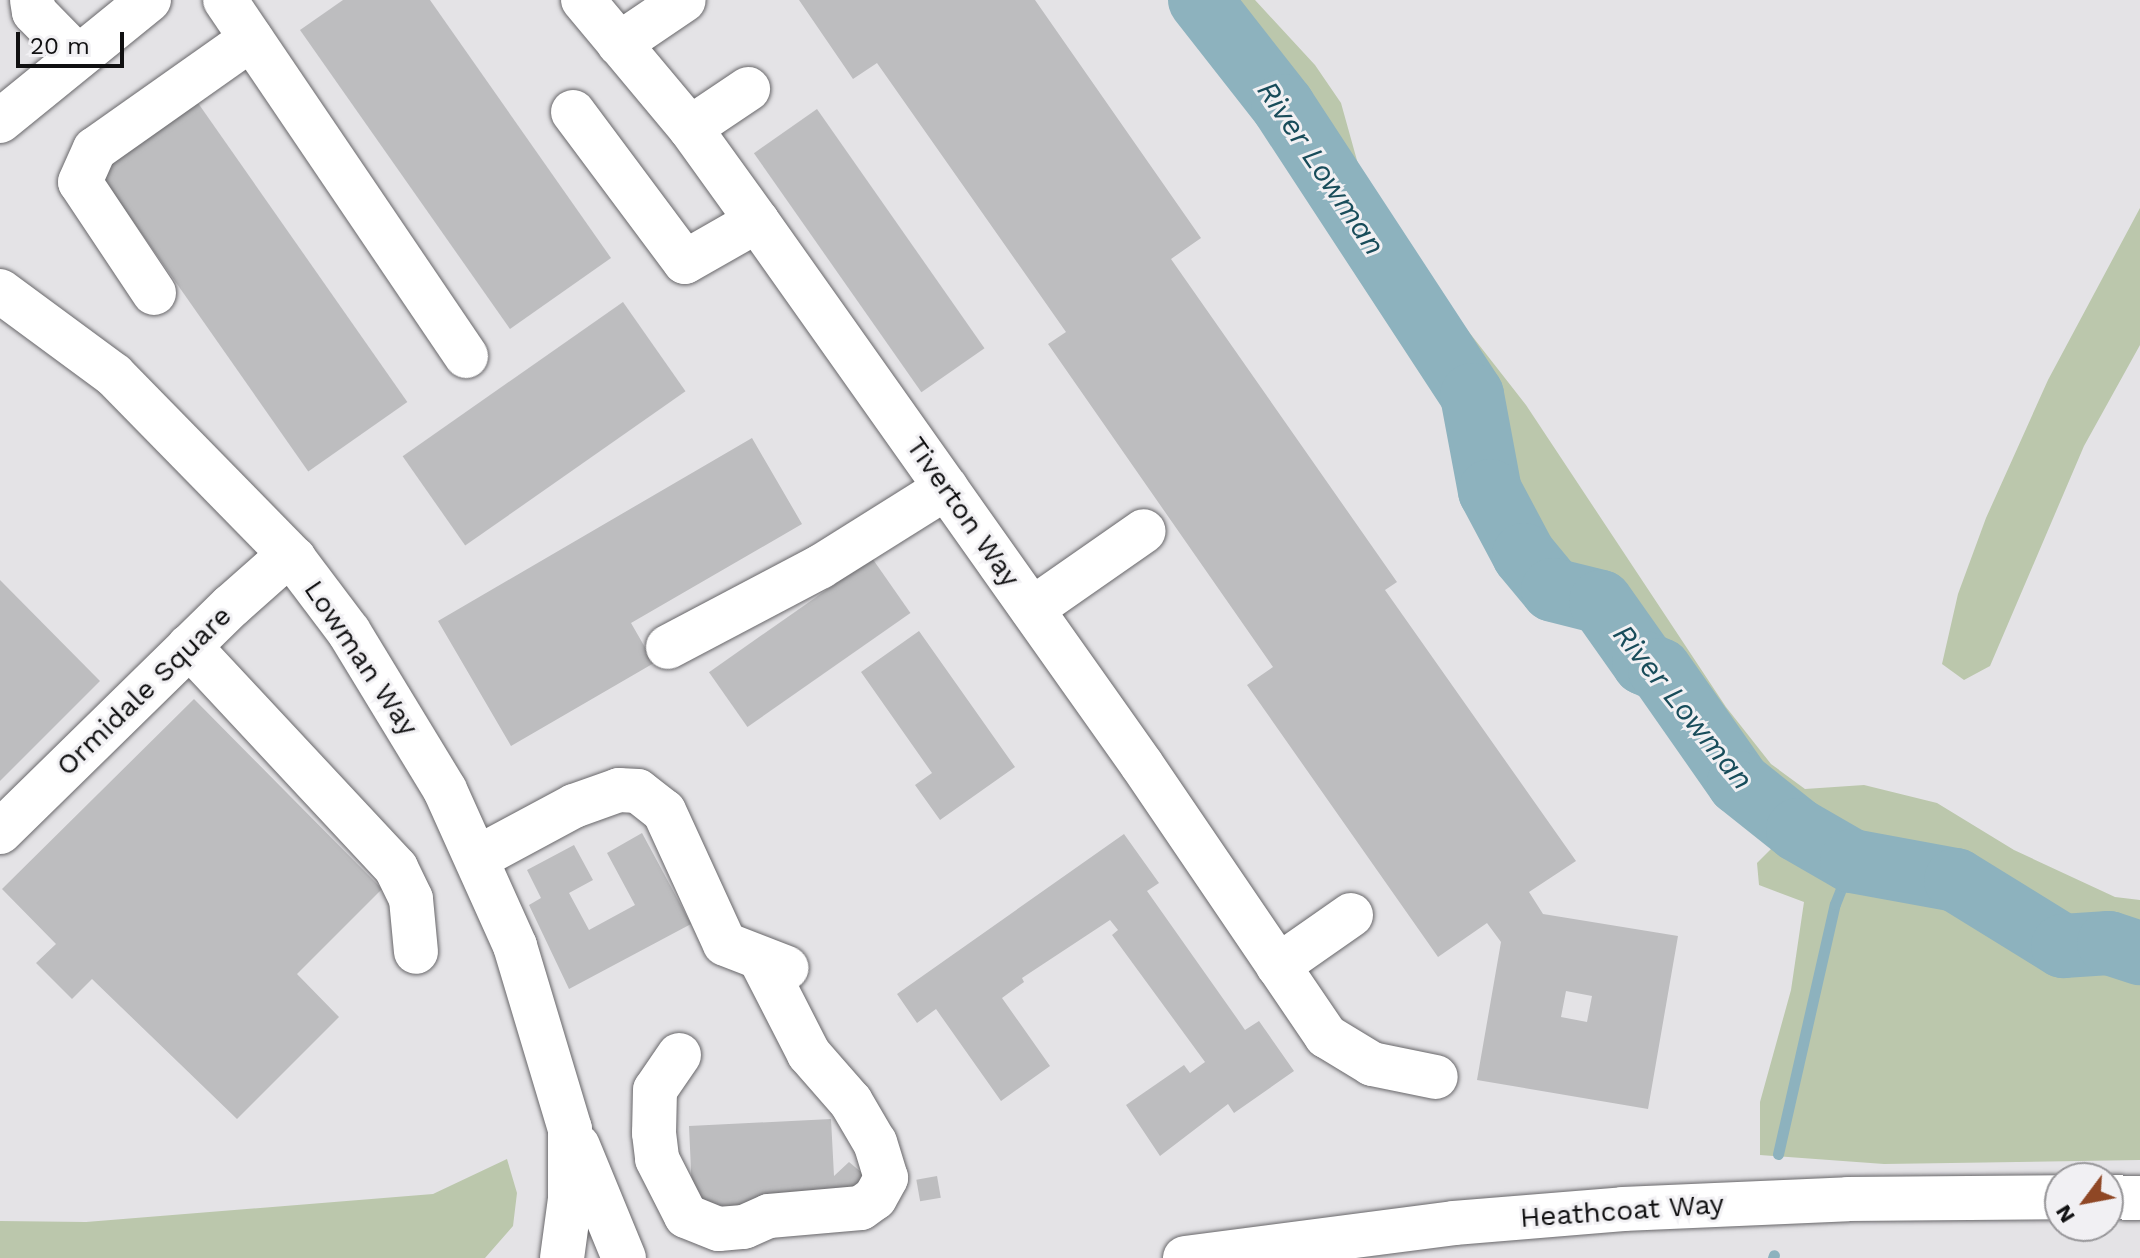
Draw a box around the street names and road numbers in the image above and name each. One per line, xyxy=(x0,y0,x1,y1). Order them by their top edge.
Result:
street label: Tiverton Way xyxy=(899,430,1027,594)
street label: Lowman Way xyxy=(297,574,425,742)
street label: Ormidale Square xyxy=(50,599,238,783)
street label: Heathcoat Way xyxy=(1519,1187,1725,1235)

